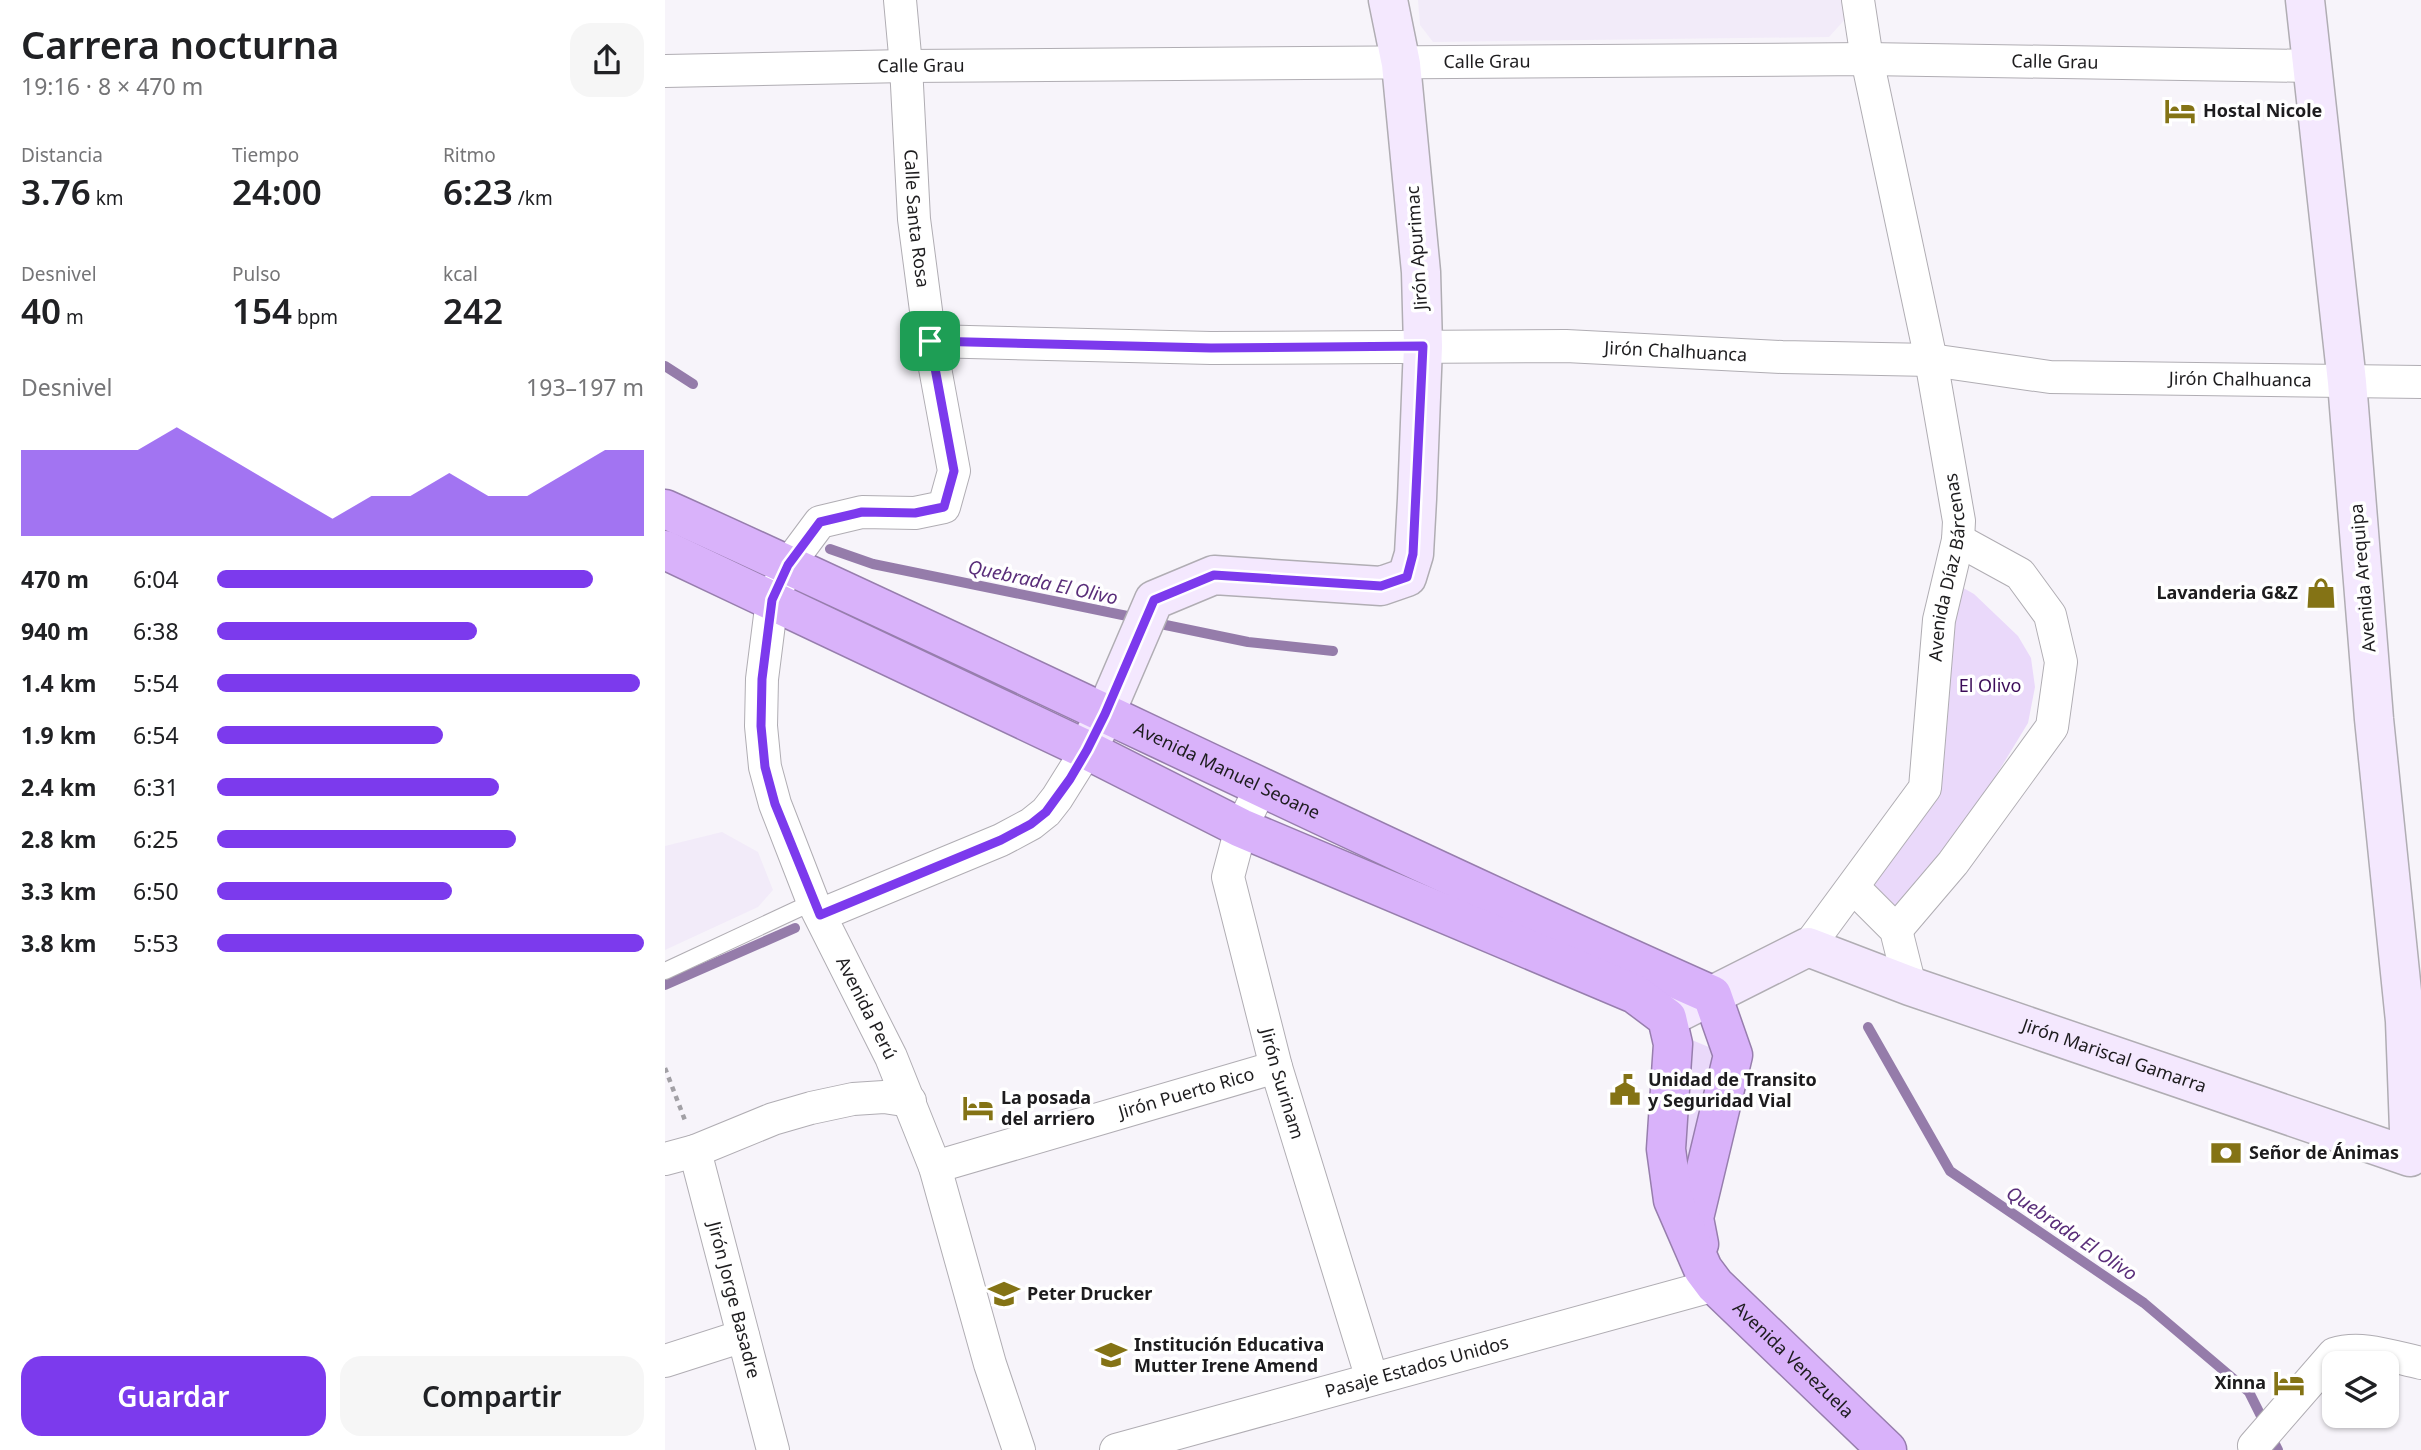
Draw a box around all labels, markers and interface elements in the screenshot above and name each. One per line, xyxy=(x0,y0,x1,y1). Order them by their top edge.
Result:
text: Carrera nocturna xyxy=(21,18,339,70)
button: share xyxy=(570,23,644,97)
street label: Calle Grau xyxy=(1443,48,1531,73)
street label: Calle Grau xyxy=(2011,48,2099,74)
street label: Calle Grau xyxy=(877,53,965,78)
text: 19:16 · 8 × 470 m xyxy=(21,70,203,102)
hotel icon: Hostal Nicole xyxy=(2163,94,2197,128)
place label: Hostal Nicole xyxy=(2203,98,2322,122)
text: Distancia xyxy=(21,142,103,168)
text: Tiempo xyxy=(232,142,299,168)
text: Ritmo xyxy=(443,142,496,168)
street label: Calle Santa Rosa xyxy=(899,148,936,289)
text: 3.76 xyxy=(21,168,91,215)
text: 24:00 xyxy=(232,168,322,215)
text: 6:23 xyxy=(443,168,513,215)
text: km xyxy=(91,185,124,211)
text: /km xyxy=(513,185,553,211)
street label: Jirón Apurimac xyxy=(1400,185,1432,313)
text: Desnivel xyxy=(21,261,97,287)
text: Pulso xyxy=(232,261,281,287)
text: kcal xyxy=(443,261,478,287)
text: 40 xyxy=(21,287,61,334)
text: 154 xyxy=(232,287,292,334)
text: 242 xyxy=(443,287,503,334)
text: m xyxy=(61,304,84,330)
text: bpm xyxy=(292,304,338,330)
pin xyxy=(900,311,960,371)
icon: arrive xyxy=(911,322,949,360)
street label: Jirón Chalhuanca xyxy=(1602,335,1748,366)
street label: Jirón Chalhuanca xyxy=(2167,366,2312,392)
text: Desnivel xyxy=(21,371,113,403)
text: 193–197 m xyxy=(526,371,644,403)
street label: Avenida Díaz Bárcenas xyxy=(1923,472,1970,662)
street label: Avenida Arequipa xyxy=(2344,503,2380,653)
water label: Quebrada El Olivo xyxy=(966,553,1120,611)
text: 470 m xyxy=(21,563,89,595)
text: 6:04 xyxy=(133,563,179,595)
shop icon: Lavanderia G&Z xyxy=(2304,576,2338,610)
place label: Lavanderia G&Z xyxy=(2156,580,2298,604)
text: 940 m xyxy=(21,615,89,647)
text: 6:38 xyxy=(133,615,179,647)
text: 1.4 km xyxy=(21,667,96,699)
text: 5:54 xyxy=(133,667,179,699)
park label: El Olivo xyxy=(1959,673,2021,697)
street label: Avenida Manuel Seoane xyxy=(1130,716,1324,824)
text: 1.9 km xyxy=(21,719,96,751)
text: 6:54 xyxy=(133,719,179,751)
text: 2.4 km xyxy=(21,771,96,803)
text: 6:31 xyxy=(133,771,179,803)
text: 2.8 km xyxy=(21,823,96,855)
text: 6:25 xyxy=(133,823,179,855)
text: 3.3 km xyxy=(21,875,96,907)
text: 6:50 xyxy=(133,875,179,907)
text: 3.8 km xyxy=(21,927,96,959)
text: 5:53 xyxy=(133,927,179,959)
street label: Avenida Perú xyxy=(831,952,903,1063)
street label: Jirón Mariscal Gamarra xyxy=(2017,1012,2210,1098)
street label: Jirón Surinam xyxy=(1255,1024,1310,1142)
street label: Jirón Puerto Rico xyxy=(1113,1061,1257,1124)
place label: Unidad de Transito y Seguridad Vial xyxy=(1648,1067,1817,1112)
public building icon: Unidad de Transito y Seguridad Vial xyxy=(1608,1073,1642,1107)
place label: La posada del arriero xyxy=(1001,1085,1095,1130)
hotel icon: La posada del arriero xyxy=(961,1091,995,1125)
bank icon: Señor de Ánimas xyxy=(2209,1136,2243,1170)
place label: Señor de Ánimas xyxy=(2249,1140,2399,1164)
water label: Quebrada El Olivo xyxy=(2001,1180,2143,1286)
street label: Jirón Jorge Basadre xyxy=(702,1217,767,1381)
school or university icon: Peter Drucker xyxy=(987,1277,1021,1311)
place label: Peter Drucker xyxy=(1027,1281,1152,1305)
street label: Avenida Venezuela xyxy=(1728,1296,1859,1423)
street label: Pasaje Estados Unidos xyxy=(1322,1329,1511,1403)
place label: Institución Educativa Mutter Irene Amend xyxy=(1134,1332,1324,1377)
school or university icon: Institución Educativa Mutter Irene Amend xyxy=(1094,1338,1128,1372)
map controls xyxy=(2322,1351,2399,1428)
button: layers xyxy=(2322,1351,2399,1428)
button: Guardar xyxy=(21,1356,326,1436)
button: Compartir xyxy=(340,1356,644,1436)
hotel icon: Xinna xyxy=(2272,1366,2306,1400)
place label: Xinna xyxy=(2214,1370,2266,1394)

